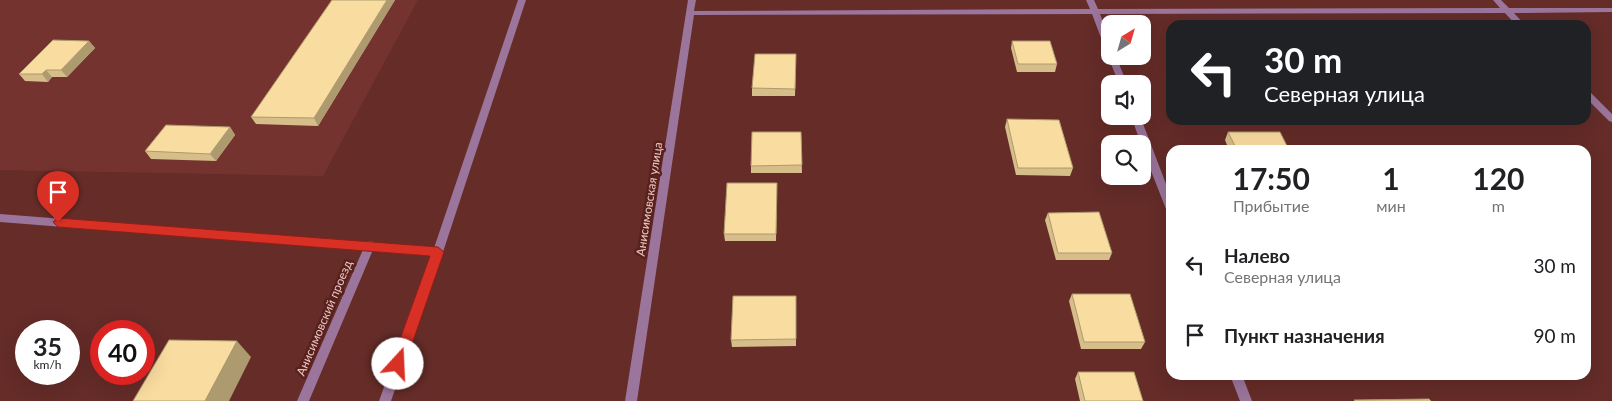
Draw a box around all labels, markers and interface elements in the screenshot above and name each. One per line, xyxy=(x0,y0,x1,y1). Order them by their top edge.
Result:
north arrow xyxy=(1101,15,1151,65)
map controls xyxy=(1101,15,1151,185)
text: 30 m xyxy=(1264,38,1342,80)
icon: left xyxy=(1181,40,1246,105)
button: sound xyxy=(1101,75,1151,125)
text: Северная улица xyxy=(1264,80,1425,107)
button: search xyxy=(1101,135,1151,185)
street label: Анисимовская улица xyxy=(633,141,665,257)
text: 17:50 xyxy=(1232,160,1310,196)
text: 1 xyxy=(1382,160,1400,196)
text: 120 xyxy=(1472,160,1525,196)
pin xyxy=(37,171,79,222)
icon: arrive xyxy=(44,178,72,206)
text: Прибытие xyxy=(1233,196,1309,215)
text: мин xyxy=(1376,196,1406,215)
text: m xyxy=(1492,196,1505,215)
text: Налево xyxy=(1224,244,1290,267)
icon: left xyxy=(1181,251,1209,279)
text: 30 m xyxy=(1533,254,1576,277)
street label: Анисимовский проезд xyxy=(293,258,355,378)
text: Северная улица xyxy=(1224,267,1341,286)
speed limit sign: 40 xyxy=(90,320,155,385)
icon: arrive xyxy=(1181,321,1209,349)
text: Пункт назначения xyxy=(1224,324,1385,347)
text: 90 m xyxy=(1533,324,1576,347)
text: 35 xyxy=(33,331,62,361)
position arrow xyxy=(371,337,423,389)
text: km/h xyxy=(33,357,62,372)

